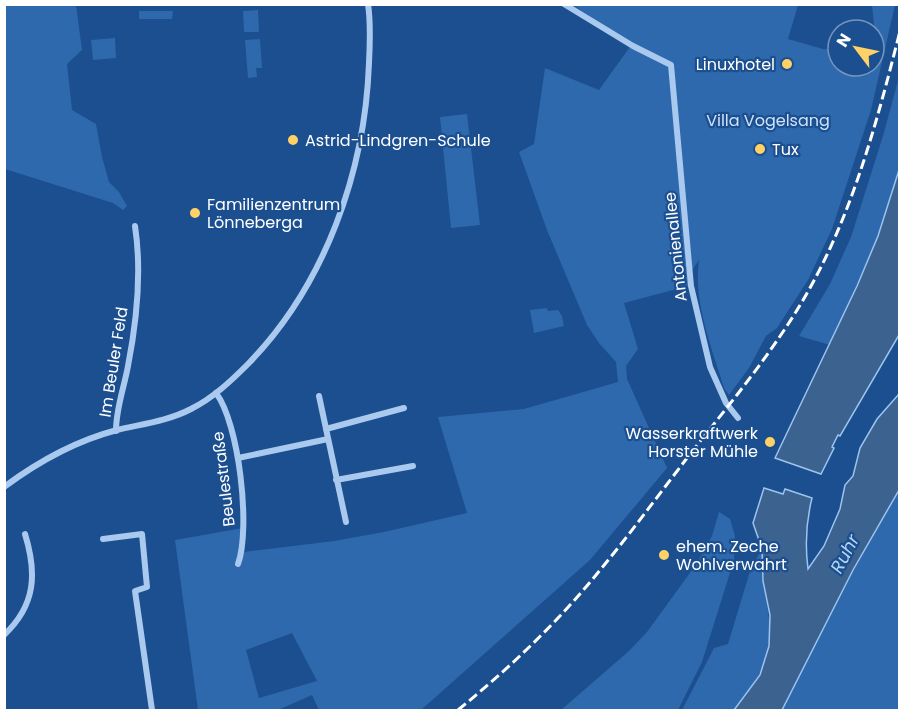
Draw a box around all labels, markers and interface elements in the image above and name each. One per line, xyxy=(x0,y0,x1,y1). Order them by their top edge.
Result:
north arrow xyxy=(826,18,886,78)
text: N xyxy=(831,29,857,52)
place label: Linuxhotel xyxy=(696,53,775,76)
marker: Linuxhotel xyxy=(780,57,794,71)
park label: Villa Vogelsang xyxy=(706,109,830,132)
place label: Astrid-Lindgren-Schule xyxy=(305,129,491,152)
marker: Astrid-Lindgren-Schule xyxy=(286,133,300,147)
place label: Tux xyxy=(772,138,799,161)
marker: Tux xyxy=(753,142,767,156)
street label: Antonienallee xyxy=(658,191,693,303)
place label: Familienzentrum Lönneberga xyxy=(207,193,340,234)
marker: Familienzentrum Lönneberga xyxy=(188,206,202,220)
street label: Im Beuler Feld xyxy=(93,305,134,419)
place label: Wasserkraftwerk Horster Mühle xyxy=(626,422,759,463)
street label: Beulestraße xyxy=(206,430,241,528)
marker: Wasserkraftwerk Horster Mühle xyxy=(763,435,777,449)
water label: Ruhr xyxy=(824,529,866,578)
place label: ehem. Zeche Wohlverwahrt xyxy=(676,535,787,576)
marker: ehem. Zeche Wohlverwahrt xyxy=(657,548,671,562)

